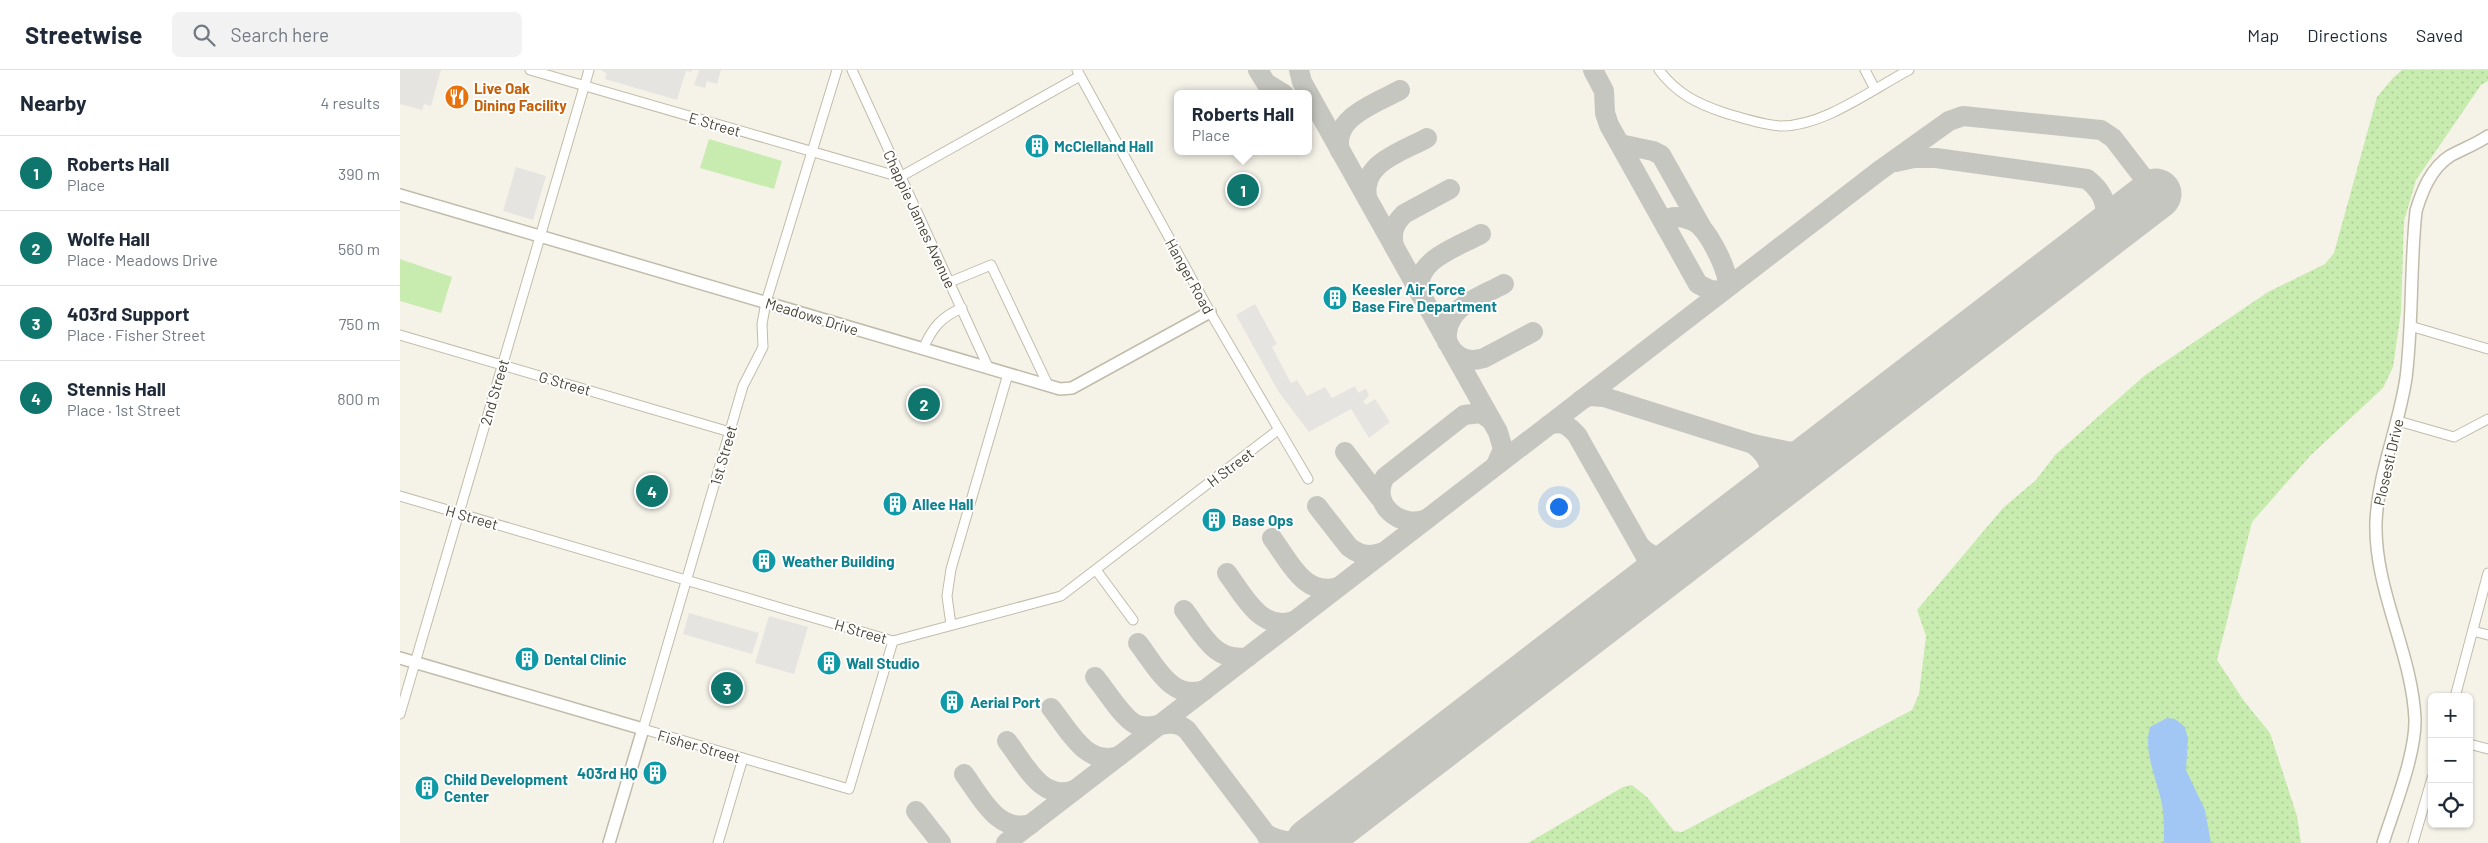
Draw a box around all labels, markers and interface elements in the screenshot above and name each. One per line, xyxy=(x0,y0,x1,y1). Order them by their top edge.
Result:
search box xyxy=(172,12,522,57)
text: Streetwise xyxy=(25,20,142,49)
icon: search xyxy=(190,21,218,49)
text: Search here xyxy=(230,23,329,46)
text: Map xyxy=(2247,24,2279,46)
text: Directions xyxy=(2307,24,2388,46)
text: Saved xyxy=(2416,24,2463,46)
place label: Live Oak Dining Facility xyxy=(474,79,567,114)
restaurant icon: Live Oak Dining Facility xyxy=(444,84,470,110)
text: Nearby xyxy=(20,90,86,115)
popup xyxy=(1174,90,1312,155)
text: 4 results xyxy=(320,93,380,112)
text: Roberts Hall xyxy=(1192,102,1294,125)
street label: E Street xyxy=(687,108,743,140)
text: Place xyxy=(1192,125,1230,144)
building icon: McClelland Hall xyxy=(1024,133,1050,159)
place label: McClelland Hall xyxy=(1054,137,1153,155)
street label: Chappie James Avenue xyxy=(880,147,960,291)
text: Roberts Hall xyxy=(67,152,169,175)
text: 1 xyxy=(33,164,39,183)
text: 390 m xyxy=(338,164,380,183)
pin: 1 xyxy=(1227,171,1259,209)
text: Place xyxy=(67,175,105,194)
text: Wolfe Hall xyxy=(67,227,150,250)
street label: Hanger Road xyxy=(1162,235,1218,317)
text: 2 xyxy=(32,239,40,258)
text: 560 m xyxy=(338,239,380,258)
text: Place · Meadows Drive xyxy=(67,250,218,269)
place label: Keesler Air Force Base Fire Department xyxy=(1352,280,1497,315)
building icon: Keesler Air Force Base Fire Department xyxy=(1322,285,1348,311)
street label: Meadows Drive xyxy=(763,293,861,339)
text: 403rd Support xyxy=(67,302,190,325)
text: 3 xyxy=(32,314,40,333)
text: 750 m xyxy=(339,314,380,333)
text: Place · Fisher Street xyxy=(67,325,206,344)
street label: 2nd Street xyxy=(476,357,512,427)
street label: G Street xyxy=(537,367,593,399)
text: Stennis Hall xyxy=(67,377,166,400)
pin: 2 xyxy=(908,385,940,423)
text: 4 xyxy=(31,389,41,408)
text: 800 m xyxy=(337,389,380,408)
text: Place · 1st Street xyxy=(67,400,181,419)
street label: Plosesti Drive xyxy=(2369,417,2407,507)
street label: 1st Street xyxy=(706,423,740,487)
street label: H Street xyxy=(1203,444,1257,490)
pin: 4 xyxy=(636,472,668,510)
building icon: Allee Hall xyxy=(882,491,908,517)
your location xyxy=(1546,494,1572,520)
place label: Allee Hall xyxy=(912,495,973,513)
street label: H Street xyxy=(444,501,500,533)
building icon: Base Ops xyxy=(1201,507,1227,533)
place label: Base Ops xyxy=(1232,511,1294,529)
building icon: Weather Building xyxy=(751,548,777,574)
place label: Weather Building xyxy=(782,552,895,570)
street label: H Street xyxy=(833,615,889,647)
building icon: Dental Clinic xyxy=(514,646,540,672)
place label: Dental Clinic xyxy=(544,650,627,668)
building icon: Wall Studio xyxy=(816,650,842,676)
place label: Wall Studio xyxy=(846,654,920,672)
pin: 3 xyxy=(711,669,743,707)
building icon: Aerial Port xyxy=(939,689,965,715)
place label: Aerial Port xyxy=(970,693,1041,711)
map controls xyxy=(2428,693,2473,828)
button: + xyxy=(2428,693,2473,738)
street label: Fisher Street xyxy=(656,726,742,766)
button: − xyxy=(2428,738,2473,783)
building icon: 403rd HQ xyxy=(642,760,668,786)
place label: 403rd HQ xyxy=(577,764,638,782)
place label: Child Development Center xyxy=(444,770,568,805)
building icon: Child Development Center xyxy=(414,775,440,801)
button: locate xyxy=(2428,783,2473,828)

